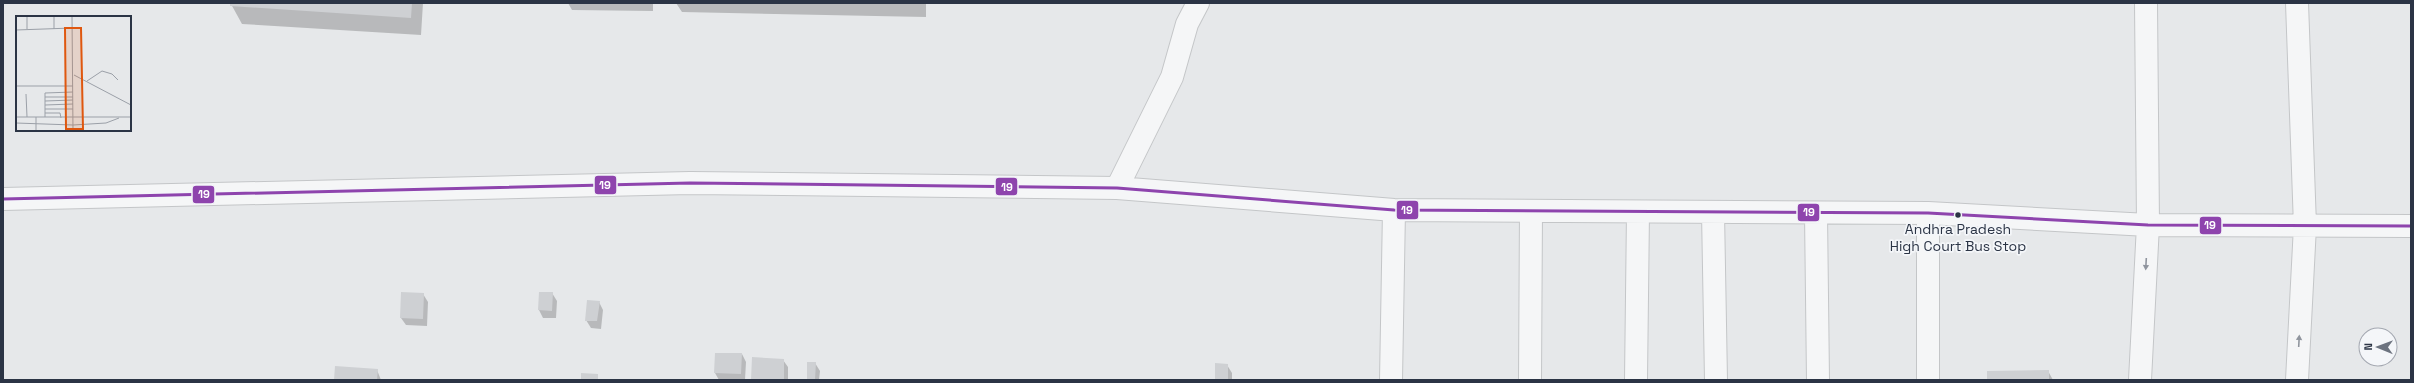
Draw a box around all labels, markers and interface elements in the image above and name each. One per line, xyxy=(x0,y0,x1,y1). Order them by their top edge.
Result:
inset map xyxy=(16,16,131,131)
line badge: 19 xyxy=(594,175,617,195)
line badge: 19 xyxy=(995,177,1018,196)
text: 19 xyxy=(599,178,611,192)
text: 19 xyxy=(1001,180,1013,194)
line badge: 19 xyxy=(192,185,215,204)
text: 19 xyxy=(198,187,210,201)
line badge: 19 xyxy=(1396,200,1419,220)
text: 19 xyxy=(1401,203,1413,217)
line badge: 19 xyxy=(1797,203,1820,222)
text: 19 xyxy=(1803,205,1815,219)
marker: Andhra Pradesh High Court Bus Stop xyxy=(1953,210,1963,220)
line badge: 19 xyxy=(2199,216,2222,235)
text: 19 xyxy=(2204,218,2216,232)
place label: Andhra Pradesh High Court Bus Stop xyxy=(1890,220,2026,255)
one-way arrow xyxy=(2143,258,2150,270)
north arrow xyxy=(2358,327,2398,367)
one-way arrow xyxy=(2296,334,2302,347)
text: N xyxy=(2361,343,2375,351)

